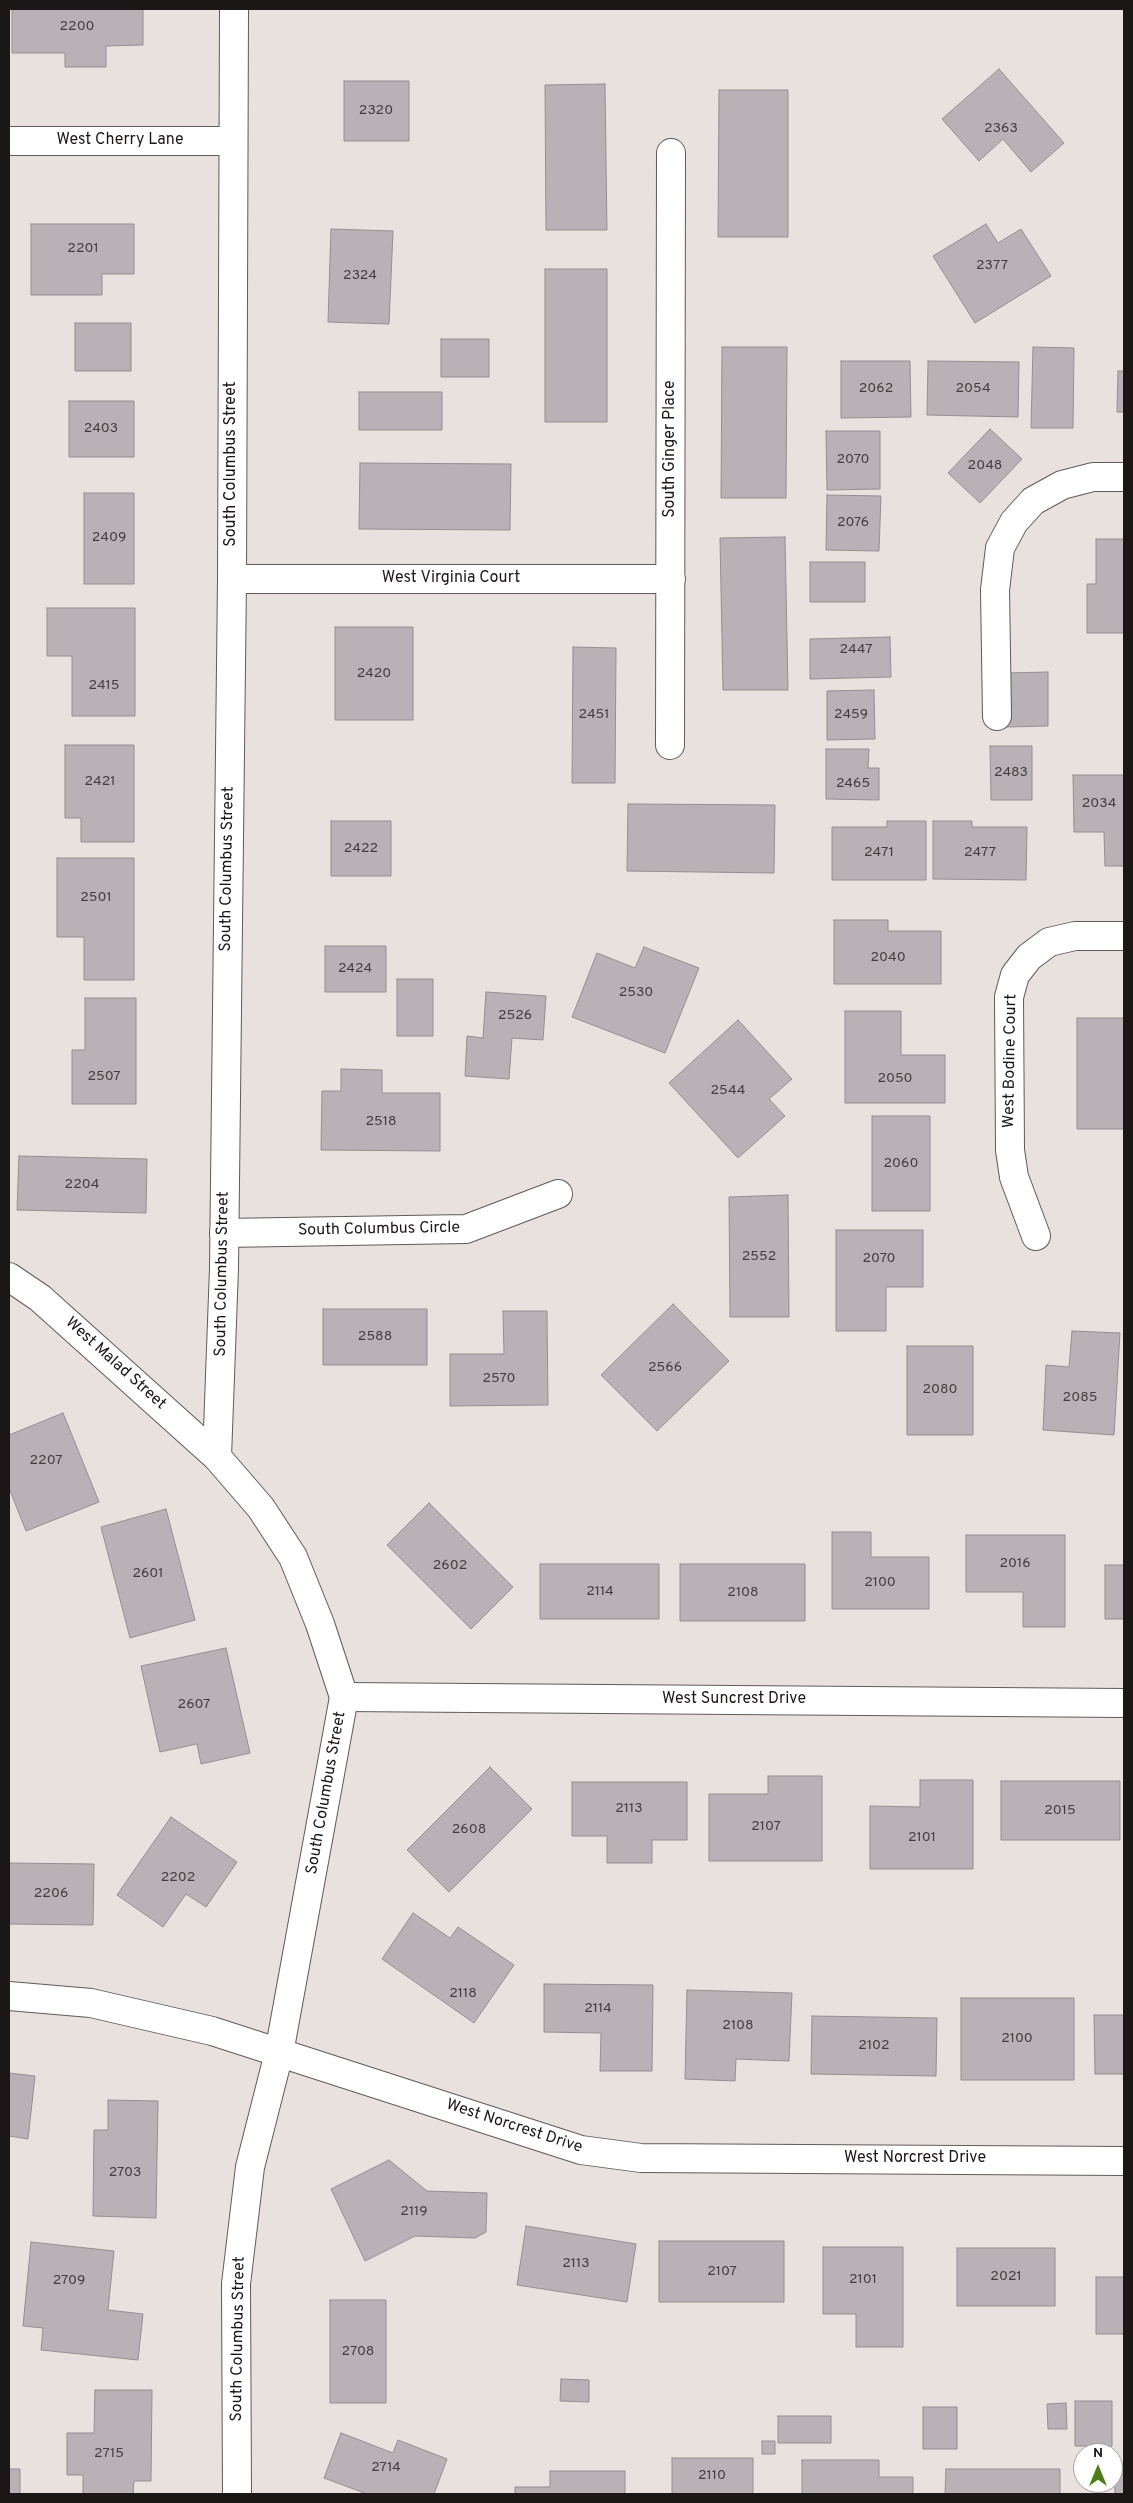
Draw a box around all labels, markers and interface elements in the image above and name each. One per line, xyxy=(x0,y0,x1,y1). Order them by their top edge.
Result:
house number: 2200 xyxy=(60,19,94,35)
house number: 2320 xyxy=(359,103,393,119)
house number: 2363 xyxy=(984,121,1018,137)
street label: West Cherry Lane xyxy=(56,131,184,151)
house number: 2201 xyxy=(67,241,99,257)
house number: 2377 xyxy=(976,258,1008,274)
house number: 2324 xyxy=(343,268,377,284)
street label: South Ginger Place xyxy=(661,380,681,518)
street label: South Columbus Street xyxy=(222,381,242,547)
house number: 2062 xyxy=(859,381,893,397)
house number: 2054 xyxy=(955,381,991,397)
house number: 2403 xyxy=(84,421,118,437)
house number: 2070 xyxy=(836,452,870,468)
house number: 2048 xyxy=(968,458,1002,474)
house number: 2076 xyxy=(837,515,869,531)
house number: 2409 xyxy=(92,530,126,546)
street label: West Virginia Court xyxy=(382,569,520,589)
house number: 2447 xyxy=(840,642,872,658)
house number: 2420 xyxy=(357,666,391,682)
house number: 2415 xyxy=(88,678,120,694)
house number: 2451 xyxy=(578,707,610,723)
house number: 2459 xyxy=(834,707,868,723)
house number: 2483 xyxy=(994,765,1028,781)
house number: 2421 xyxy=(85,774,115,790)
house number: 2465 xyxy=(836,776,870,792)
street label: South Columbus Street xyxy=(217,786,239,952)
house number: 2034 xyxy=(1082,796,1116,812)
house number: 2422 xyxy=(344,841,378,857)
house number: 2471 xyxy=(864,845,894,861)
house number: 2477 xyxy=(964,845,996,861)
house number: 2501 xyxy=(80,890,112,906)
house number: 2040 xyxy=(870,950,906,966)
house number: 2424 xyxy=(338,961,372,977)
house number: 2530 xyxy=(619,985,653,1001)
street label: West Bodine Court xyxy=(1000,994,1022,1128)
house number: 2526 xyxy=(498,1008,532,1024)
house number: 2507 xyxy=(87,1069,121,1085)
house number: 2050 xyxy=(877,1071,913,1087)
house number: 2544 xyxy=(711,1083,745,1099)
house number: 2518 xyxy=(365,1114,397,1130)
house number: 2060 xyxy=(884,1156,918,1172)
house number: 2204 xyxy=(65,1177,99,1193)
street label: South Columbus Street xyxy=(212,1191,234,1357)
street label: South Columbus Circle xyxy=(298,1219,460,1241)
house number: 2552 xyxy=(742,1249,776,1265)
house number: 2070 xyxy=(862,1251,896,1267)
street label: West Malad Street xyxy=(61,1314,169,1414)
house number: 2588 xyxy=(358,1329,392,1345)
house number: 2566 xyxy=(648,1360,682,1376)
house number: 2570 xyxy=(483,1371,515,1387)
house number: 2080 xyxy=(923,1382,957,1398)
house number: 2085 xyxy=(1063,1390,1097,1406)
house number: 2207 xyxy=(29,1453,63,1469)
house number: 2016 xyxy=(999,1556,1031,1572)
house number: 2602 xyxy=(433,1558,467,1574)
house number: 2601 xyxy=(132,1566,164,1582)
house number: 2100 xyxy=(864,1575,896,1591)
house number: 2114 xyxy=(586,1584,614,1600)
house number: 2108 xyxy=(727,1585,759,1601)
street label: West Suncrest Drive xyxy=(662,1690,806,1710)
house number: 2607 xyxy=(178,1697,210,1713)
street label: South Columbus Street xyxy=(303,1710,351,1876)
house number: 2113 xyxy=(615,1801,643,1817)
house number: 2015 xyxy=(1044,1803,1076,1819)
house number: 2107 xyxy=(751,1819,781,1835)
house number: 2608 xyxy=(452,1822,486,1838)
house number: 2101 xyxy=(908,1830,936,1846)
house number: 2202 xyxy=(161,1870,195,1886)
house number: 2206 xyxy=(34,1886,68,1902)
house number: 2118 xyxy=(449,1986,477,2002)
house number: 2114 xyxy=(584,2001,612,2017)
house number: 2108 xyxy=(722,2018,754,2034)
house number: 2100 xyxy=(1001,2031,1033,2047)
house number: 2102 xyxy=(858,2038,890,2054)
street label: West Norcrest Drive xyxy=(443,2096,585,2158)
street label: West Norcrest Drive xyxy=(844,2149,986,2169)
house number: 2703 xyxy=(109,2165,141,2181)
house number: 2119 xyxy=(400,2204,428,2220)
street label: South Columbus Street xyxy=(228,2256,250,2422)
house number: 2113 xyxy=(562,2256,590,2272)
house number: 2107 xyxy=(707,2264,737,2280)
house number: 2021 xyxy=(990,2269,1022,2285)
house number: 2101 xyxy=(849,2272,877,2288)
house number: 2709 xyxy=(53,2273,85,2289)
house number: 2708 xyxy=(342,2344,374,2360)
north arrow xyxy=(1073,2443,1123,2493)
text: N xyxy=(1093,2445,1103,2462)
house number: 2715 xyxy=(94,2446,124,2462)
house number: 2714 xyxy=(371,2460,401,2476)
house number: 2110 xyxy=(698,2468,726,2484)

